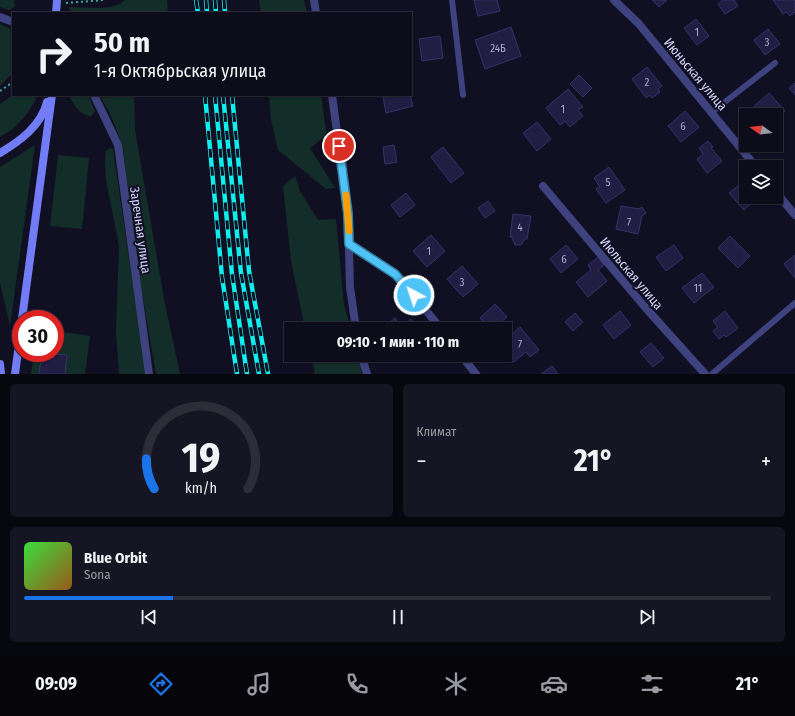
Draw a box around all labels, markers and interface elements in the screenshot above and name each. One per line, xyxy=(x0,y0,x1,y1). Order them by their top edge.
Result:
text: 50 m xyxy=(94,26,150,59)
house number: 1 xyxy=(695,26,699,39)
icon: right xyxy=(28,28,80,80)
street label: Июньская улица xyxy=(661,35,730,114)
house number: 3 xyxy=(765,36,770,49)
house number: 24Б xyxy=(490,42,506,55)
text: 1-я Октябрьская улица xyxy=(94,60,266,82)
house number: 2 xyxy=(645,76,650,89)
house number: 1 xyxy=(561,103,565,116)
north arrow xyxy=(739,108,783,152)
map controls xyxy=(739,108,783,204)
house number: 6 xyxy=(680,120,686,133)
pin xyxy=(322,129,356,163)
icon: arrive xyxy=(328,135,350,157)
button: layers xyxy=(739,160,783,204)
house number: 5 xyxy=(605,176,611,189)
street label: Заречная улица xyxy=(127,186,154,275)
house number: 7 xyxy=(627,216,632,229)
house number: 4 xyxy=(517,221,523,234)
street label: Июльская улица xyxy=(597,234,666,312)
house number: 1 xyxy=(427,245,431,258)
house number: 6 xyxy=(561,253,567,266)
position arrow xyxy=(393,274,435,316)
house number: 3 xyxy=(460,276,465,289)
house number: 11 xyxy=(694,282,702,295)
speed limit sign: 30 xyxy=(12,310,64,362)
text: 09:10 · 1 мин · 110 m xyxy=(337,333,459,351)
house number: 7 xyxy=(518,338,523,351)
text: Климат xyxy=(417,424,456,439)
text: 19 xyxy=(182,432,221,482)
text: 21° xyxy=(574,443,614,479)
text: − xyxy=(417,448,426,475)
text: + xyxy=(761,448,771,475)
text: km/h xyxy=(185,479,217,496)
text: Blue Orbit xyxy=(84,549,147,567)
text: Sona xyxy=(84,567,111,582)
icon: previous xyxy=(138,606,160,628)
icon: pause xyxy=(387,606,409,628)
icon: next xyxy=(636,606,658,628)
icon: directions xyxy=(147,670,175,698)
icon: music xyxy=(245,670,273,698)
icon: phone xyxy=(343,670,371,698)
icon: climate xyxy=(442,670,470,698)
icon: car xyxy=(540,670,568,698)
icon: filters xyxy=(638,670,666,698)
text: 09:09 xyxy=(35,673,77,695)
text: 21° xyxy=(736,673,760,695)

